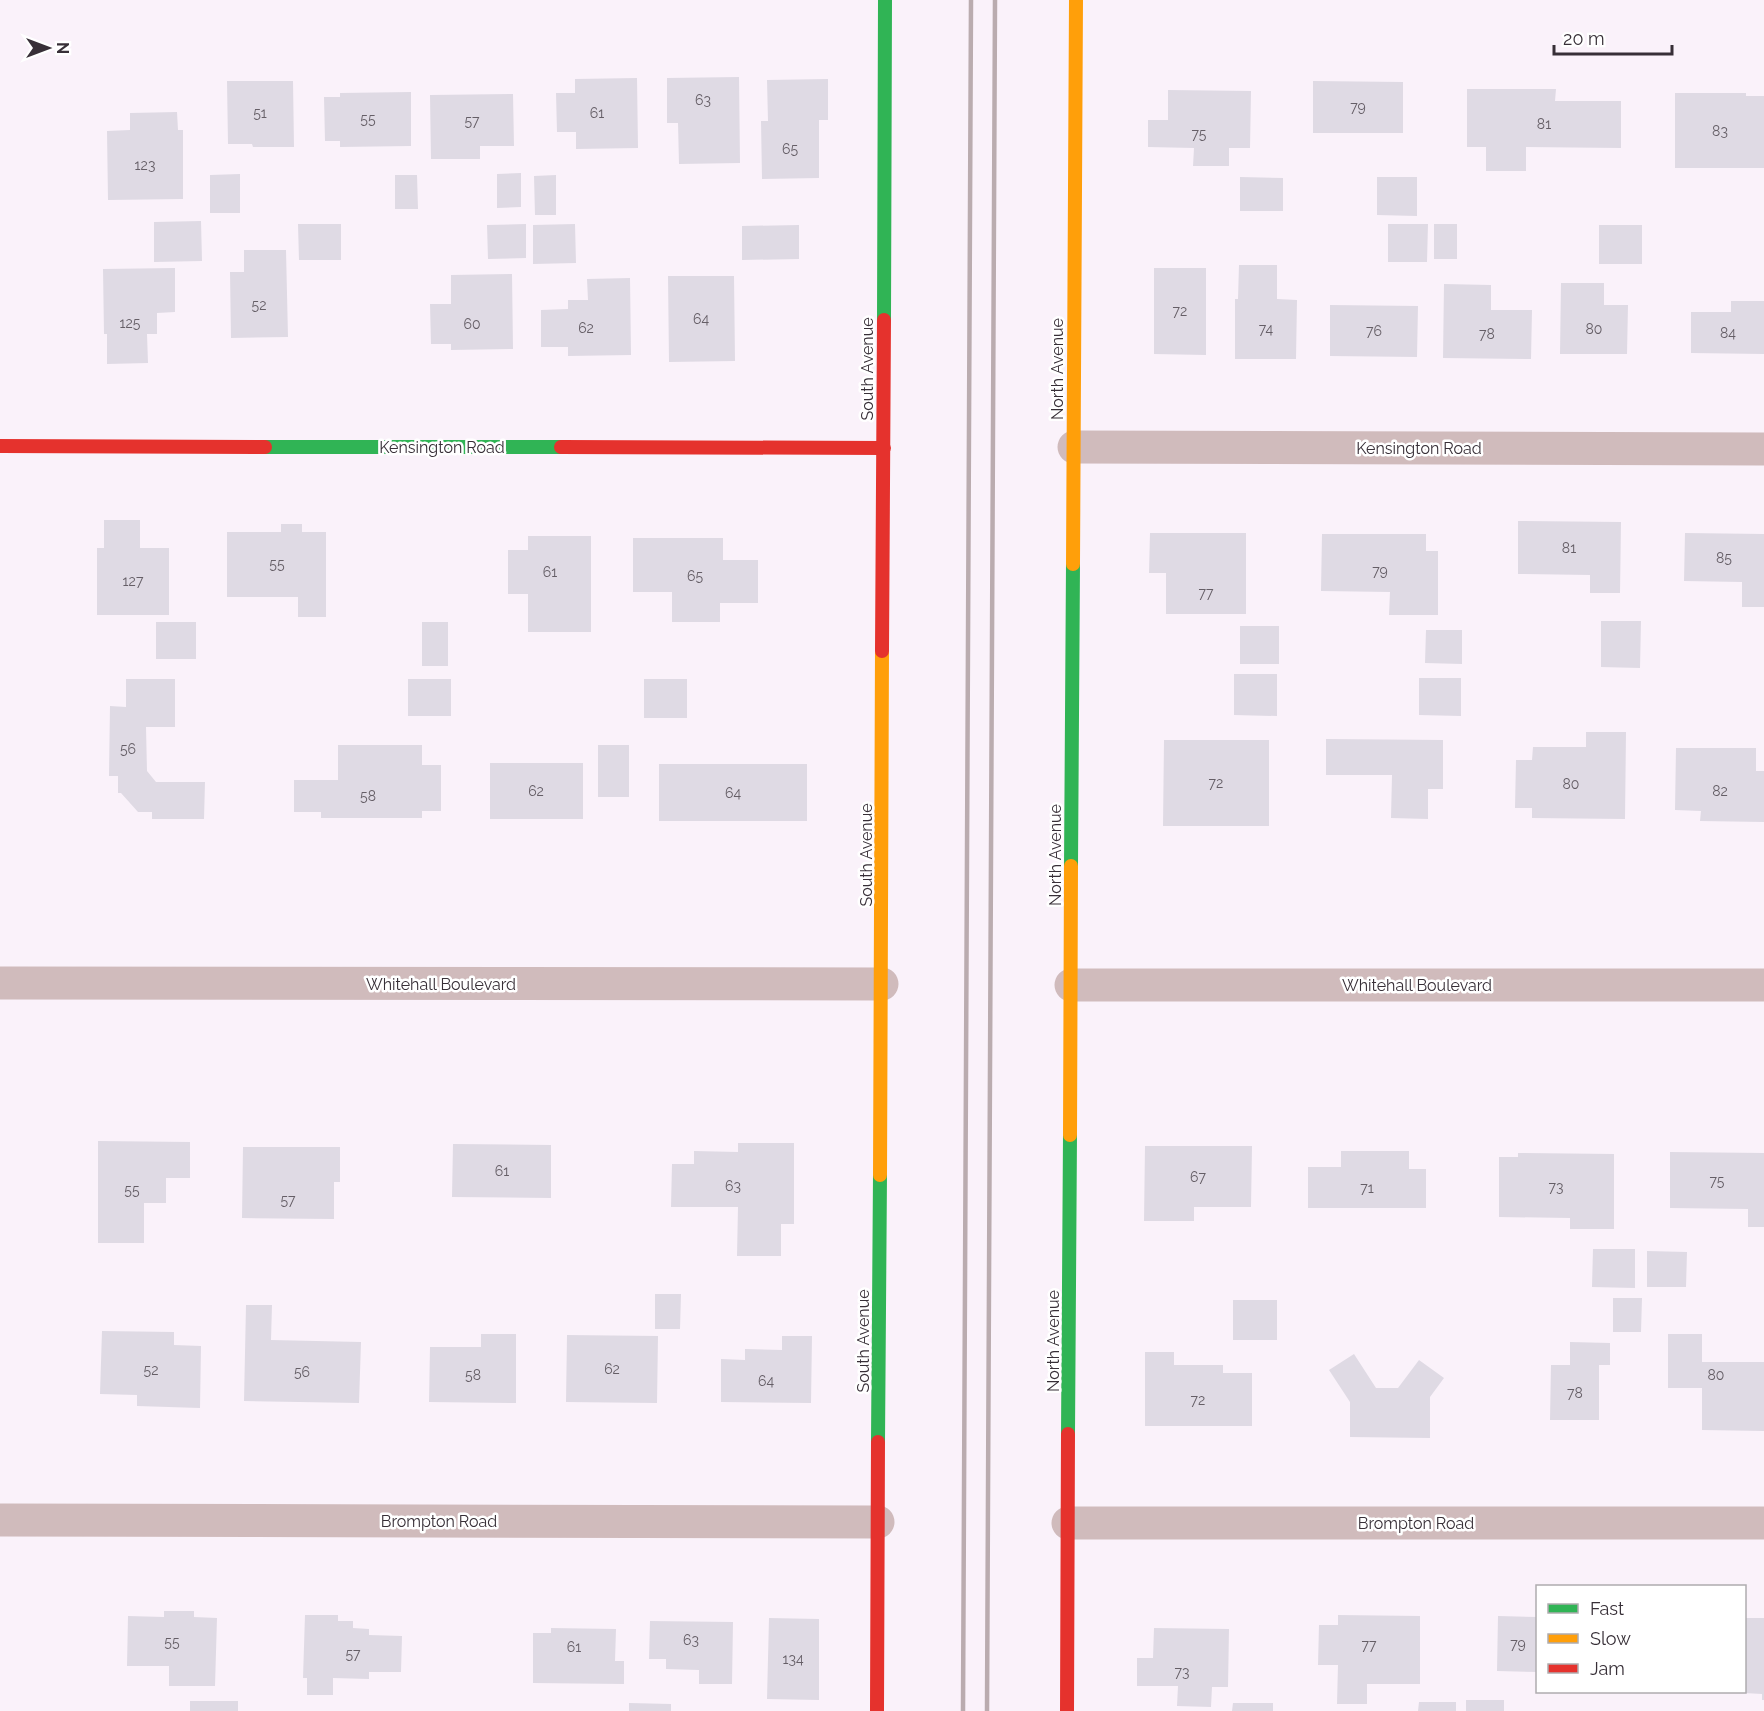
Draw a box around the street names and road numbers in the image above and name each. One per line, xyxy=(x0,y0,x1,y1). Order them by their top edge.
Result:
street label: South Avenue xyxy=(858,317,877,421)
street label: North Avenue xyxy=(1048,318,1067,420)
street label: Kensington Road xyxy=(379,438,505,457)
street label: Kensington Road xyxy=(1356,439,1482,458)
street label: South Avenue xyxy=(857,803,876,907)
street label: North Avenue xyxy=(1046,804,1065,906)
street label: Whitehall Boulevard xyxy=(366,975,516,994)
street label: Whitehall Boulevard xyxy=(1342,976,1492,995)
street label: South Avenue xyxy=(854,1289,873,1393)
street label: North Avenue xyxy=(1044,1290,1063,1392)
street label: Brompton Road xyxy=(381,1512,497,1531)
street label: Brompton Road xyxy=(1358,1514,1474,1533)

